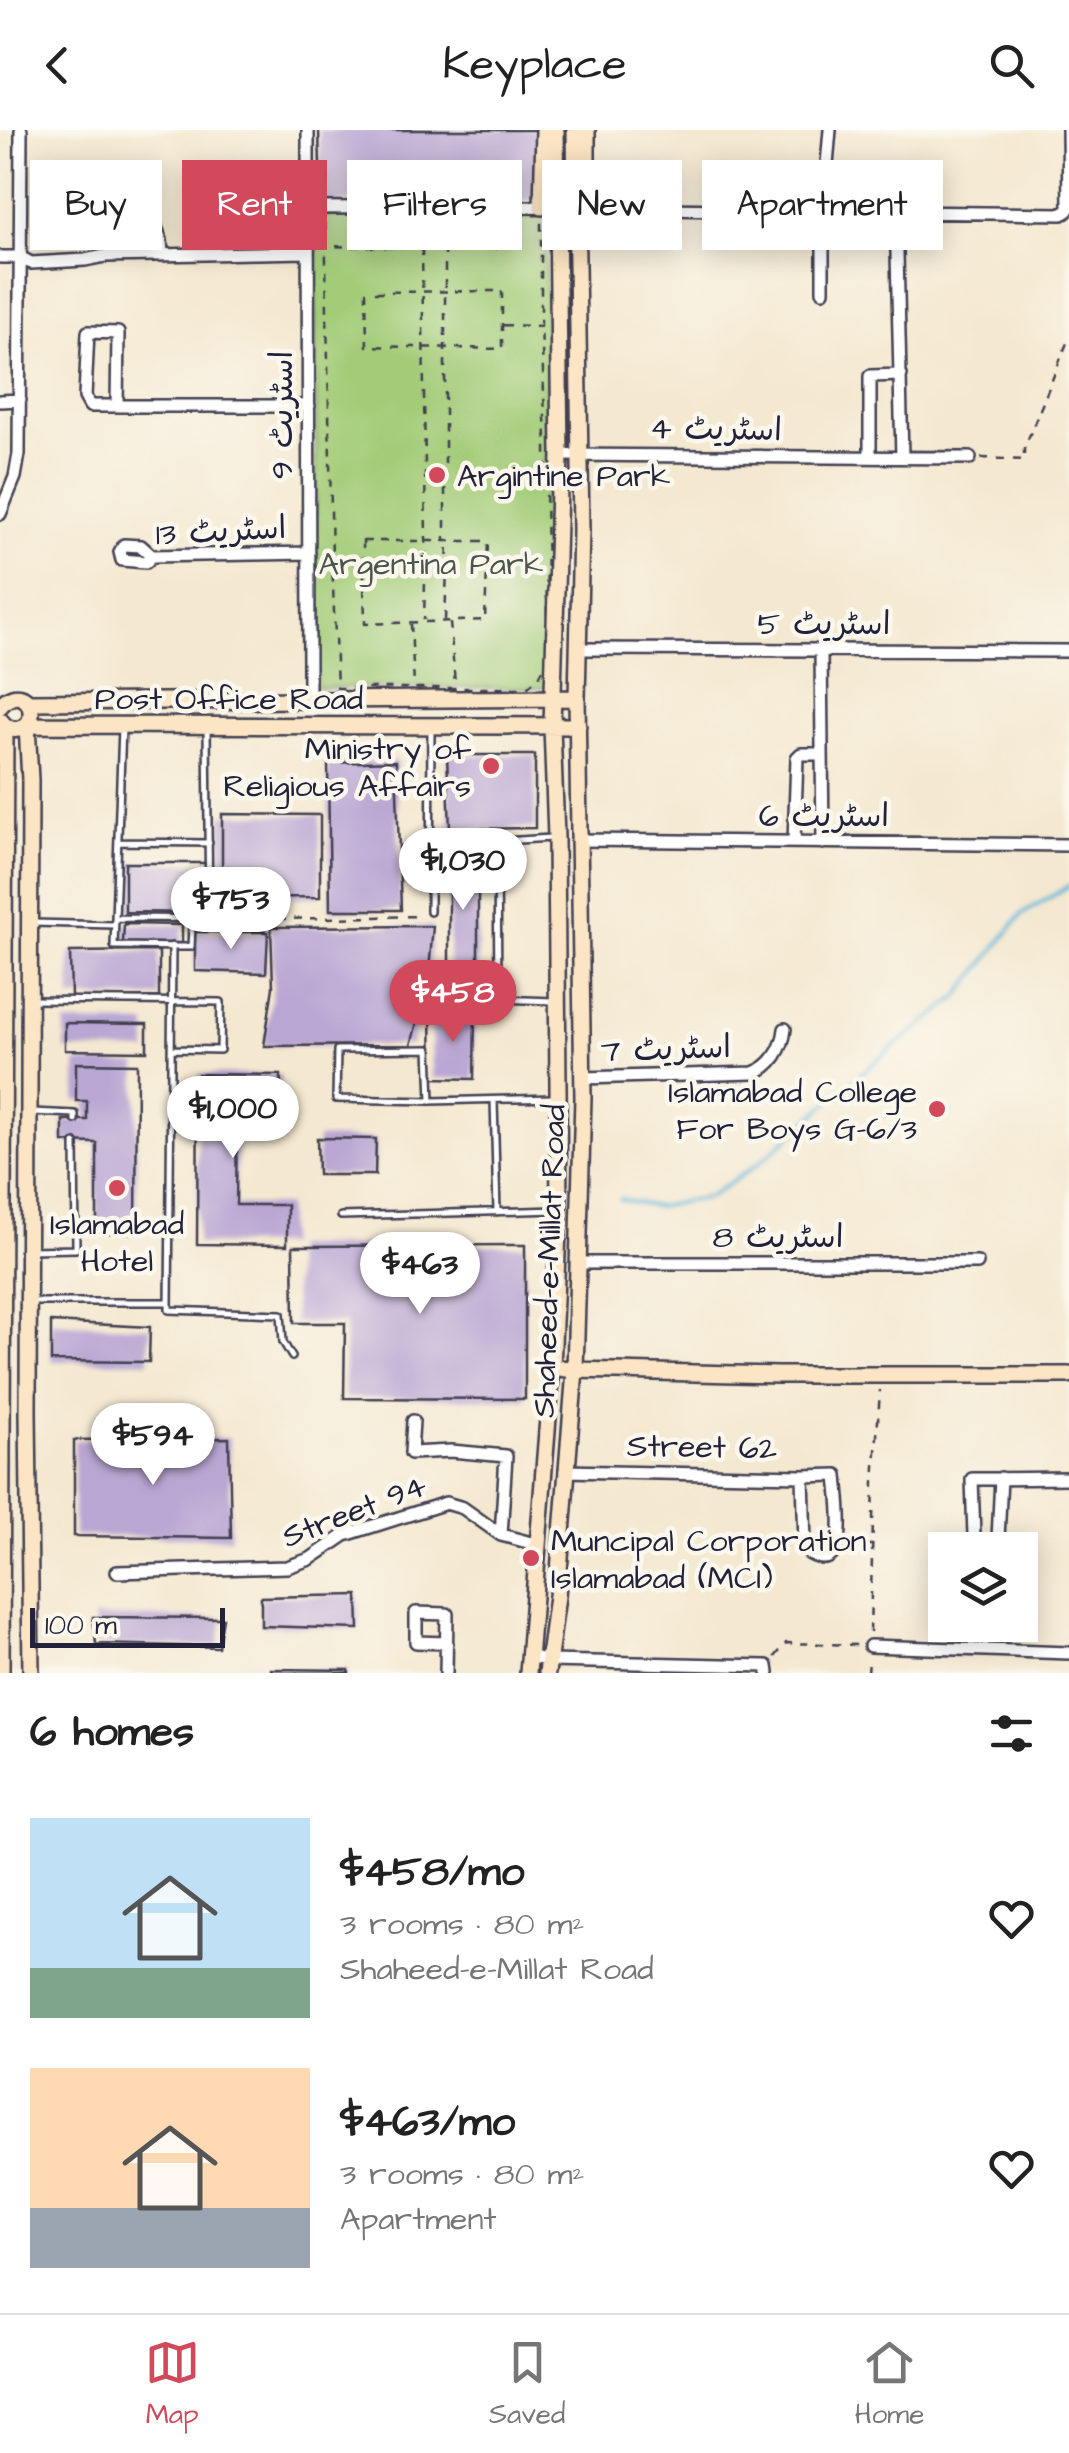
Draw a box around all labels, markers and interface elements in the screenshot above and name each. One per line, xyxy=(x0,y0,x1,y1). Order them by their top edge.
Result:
text: Keyplace xyxy=(442,34,627,96)
icon: back xyxy=(30,38,85,93)
icon: search xyxy=(984,38,1039,93)
chip: Buy xyxy=(30,160,162,250)
chip: Rent xyxy=(182,160,327,250)
chip: Filters xyxy=(347,160,522,250)
chip: New xyxy=(542,160,682,250)
chip: Apartment xyxy=(702,160,943,250)
street label: اسٹریٹ 9 xyxy=(260,351,305,479)
street label: اسٹریٹ 4 xyxy=(649,406,782,453)
place label: Argintine Park xyxy=(457,454,671,499)
marker: Argintine Park xyxy=(426,464,448,486)
street label: اسٹریٹ 13 xyxy=(155,506,288,557)
park label: Argentina Park xyxy=(319,542,544,587)
street label: اسٹریٹ 5 xyxy=(757,602,891,647)
street label: Post Office Road xyxy=(95,677,363,722)
place label: Ministry of Religious Affairs xyxy=(223,727,471,809)
marker: Ministry of Religious Affairs xyxy=(480,755,502,777)
street label: اسٹریٹ 6 xyxy=(759,794,889,839)
pin: $1,030 xyxy=(382,828,544,913)
text: $1,030 xyxy=(421,838,505,883)
pin: $753 xyxy=(172,867,290,952)
text: $753 xyxy=(193,877,269,922)
pin: $458 xyxy=(394,960,512,1045)
text: $458 xyxy=(412,970,495,1015)
street label: اسٹریٹ 7 xyxy=(600,1025,732,1074)
place label: Islamabad College For Boys G-6/3 xyxy=(668,1070,917,1152)
pin: $1,000 xyxy=(152,1076,314,1161)
text: $1,000 xyxy=(189,1086,277,1131)
marker: Islamabad College For Boys G-6/3 xyxy=(926,1098,948,1120)
street label: Shaheed-e-Millat Road xyxy=(522,1104,577,1419)
marker: Islamabad Hotel xyxy=(106,1177,128,1199)
place label: Islamabad Hotel xyxy=(50,1202,184,1284)
street label: اسٹریٹ 8 xyxy=(712,1215,844,1260)
pin: $463 xyxy=(361,1232,479,1317)
text: $463 xyxy=(382,1242,458,1287)
pin: $594 xyxy=(94,1403,212,1488)
text: $594 xyxy=(113,1413,193,1458)
street label: Street 62 xyxy=(627,1424,777,1471)
street label: Street 94 xyxy=(276,1463,434,1560)
place label: Muncipal Corporation Islamabad (MCI) xyxy=(551,1519,867,1601)
map controls xyxy=(928,1532,1038,1642)
button: layers xyxy=(928,1532,1038,1642)
marker: Muncipal Corporation Islamabad (MCI) xyxy=(520,1547,542,1569)
scale bar xyxy=(30,1603,225,1648)
text: 100 m xyxy=(45,1606,117,1645)
text: 6 homes xyxy=(30,1704,194,1762)
icon: filters xyxy=(984,1706,1039,1761)
text: $458/mo xyxy=(340,1844,524,1902)
icon: home xyxy=(110,1858,230,1978)
icon: heart xyxy=(984,1891,1039,1946)
text: 3 rooms · 80 m² xyxy=(340,1902,585,1947)
text: Shaheed-e-Millat Road xyxy=(340,1947,654,1992)
text: $463/mo xyxy=(340,2094,515,2152)
icon: home xyxy=(110,2108,230,2228)
icon: heart xyxy=(984,2141,1039,2196)
text: 3 rooms · 80 m² xyxy=(340,2152,585,2197)
text: Apartment xyxy=(340,2197,496,2242)
tab: Map xyxy=(145,2335,200,2434)
tab: Saved xyxy=(489,2335,565,2434)
tab: Home xyxy=(855,2335,924,2434)

